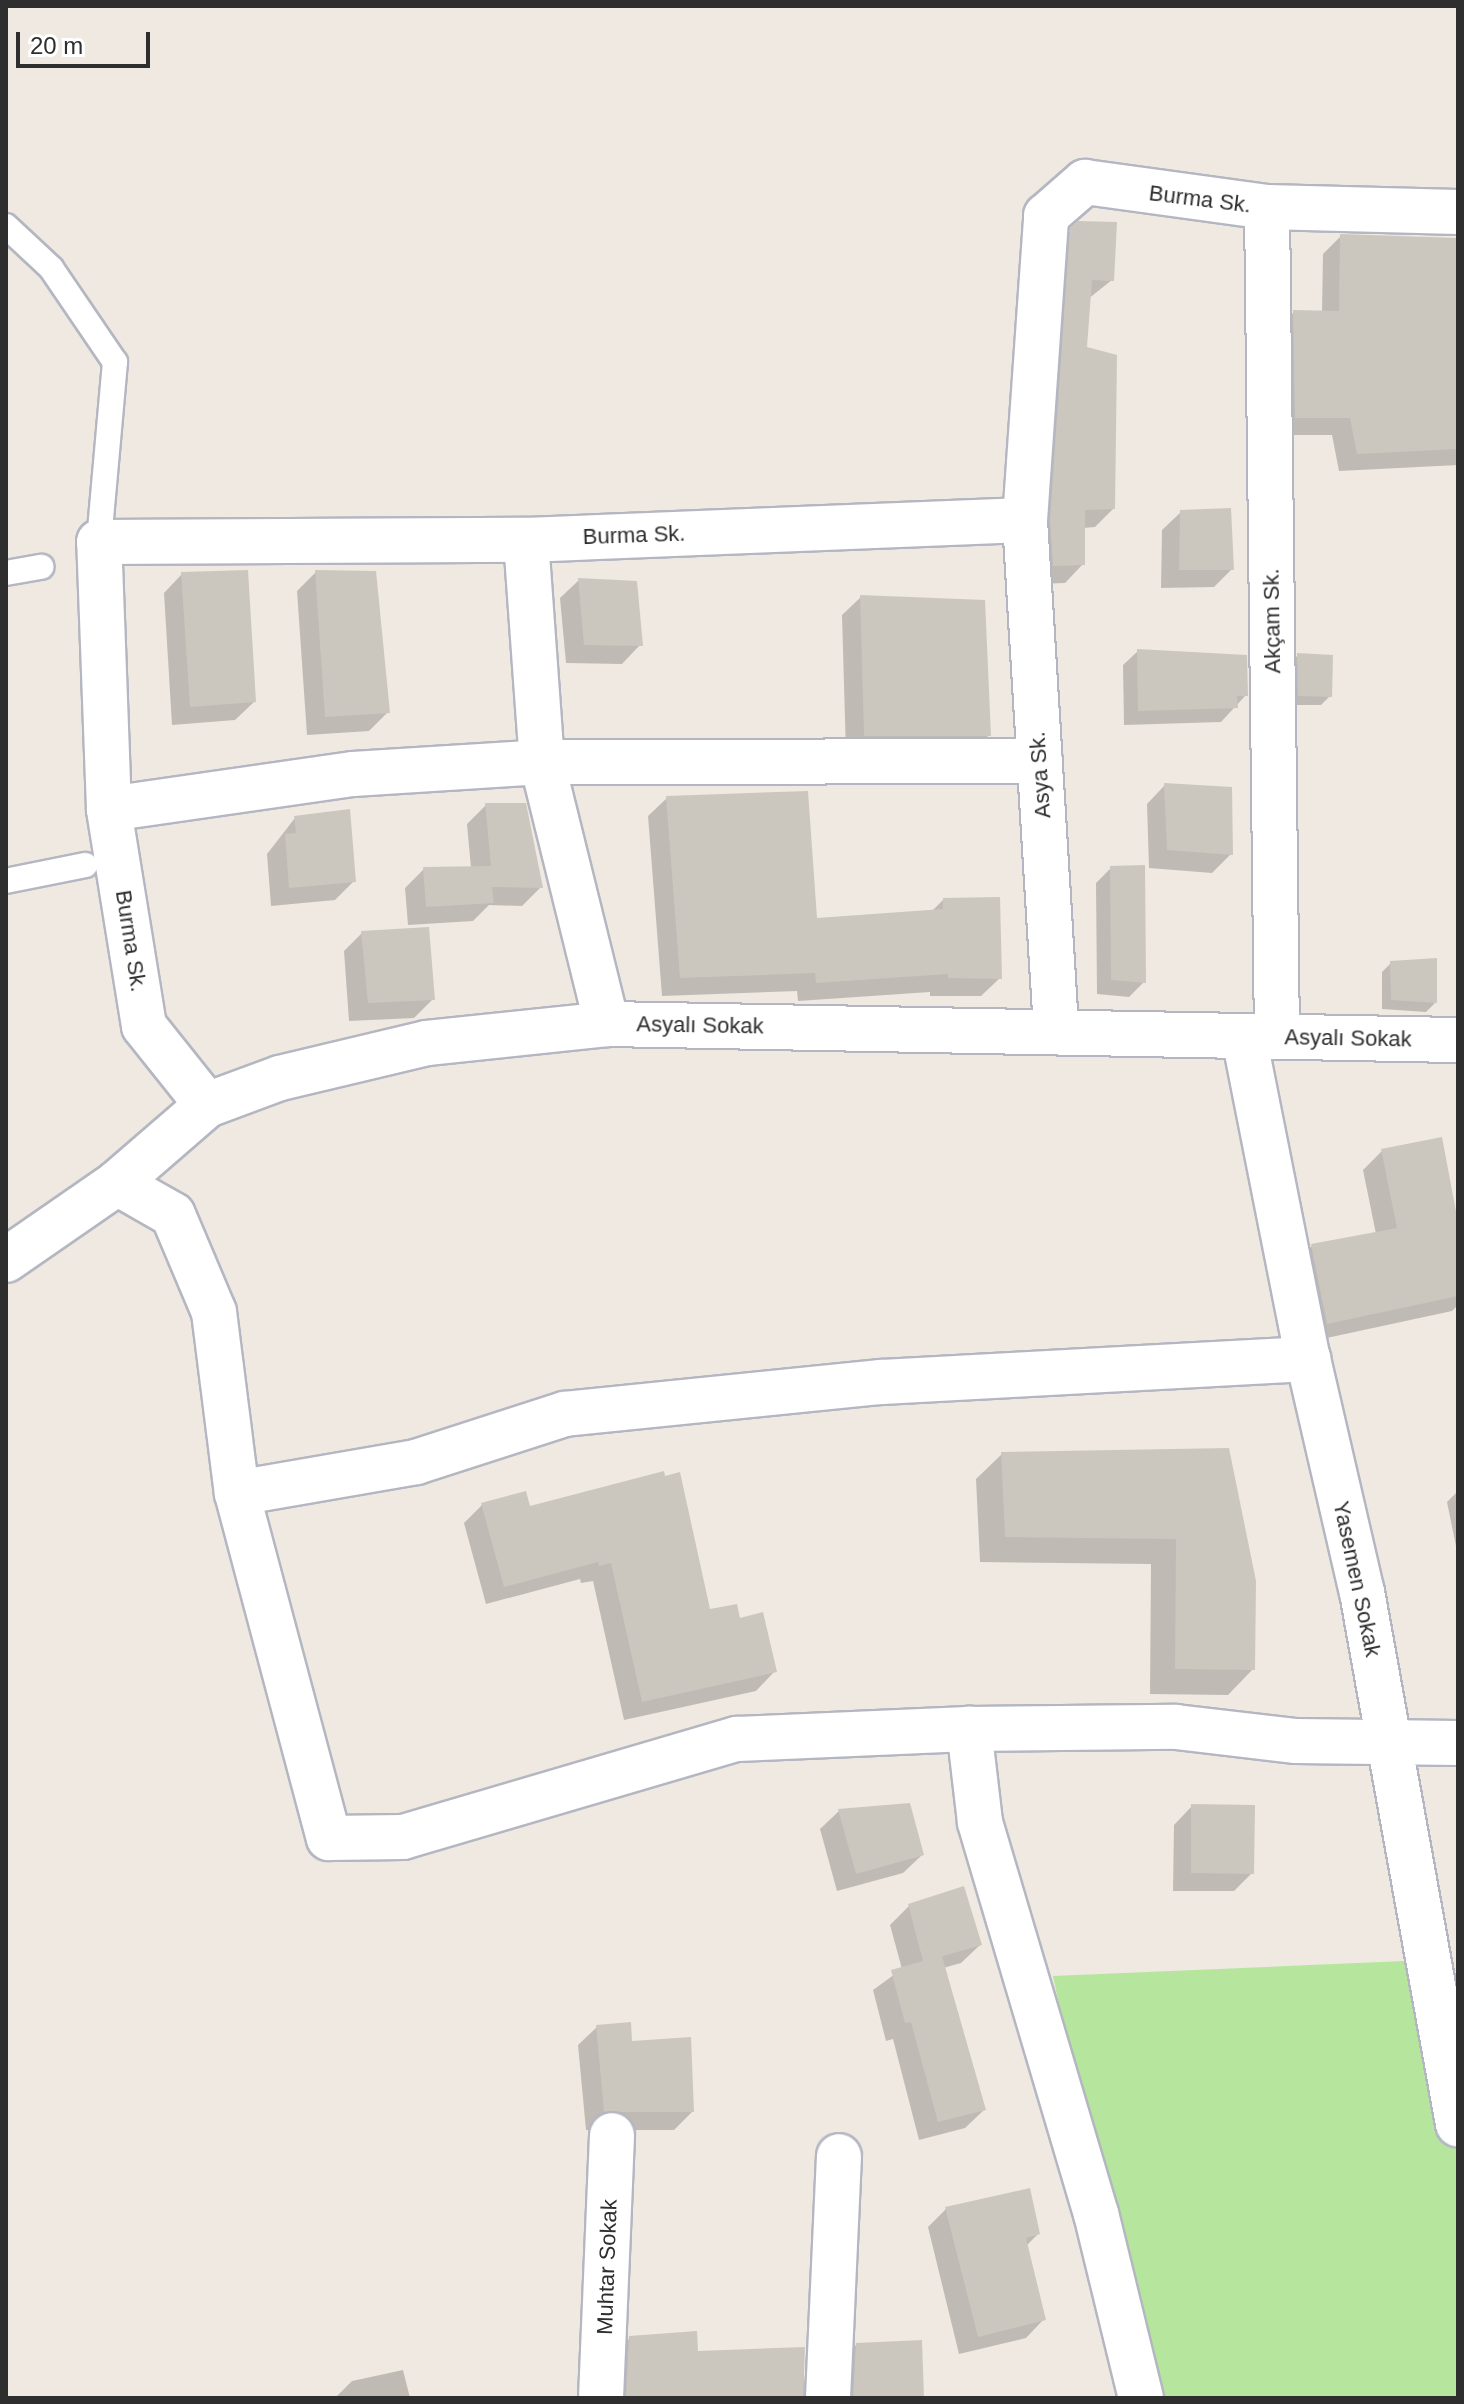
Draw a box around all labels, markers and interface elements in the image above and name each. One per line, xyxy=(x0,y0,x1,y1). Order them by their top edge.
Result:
scale bar xyxy=(20,16,154,66)
text: 20 m xyxy=(30,32,83,59)
street label: Burma Sk. xyxy=(1147,180,1253,218)
street label: Burma Sk. xyxy=(582,520,686,550)
street label: Akçam Sk. xyxy=(1258,568,1286,674)
street label: Asya Sk. xyxy=(1024,731,1056,819)
street label: Burma Sk. xyxy=(110,888,152,994)
street label: Asyalı Sokak xyxy=(636,1011,764,1039)
street label: Asyalı Sokak xyxy=(1284,1024,1412,1052)
street label: Yasemen Sokak xyxy=(1328,1499,1386,1659)
street label: Muhtar Sokak xyxy=(591,2199,623,2335)

